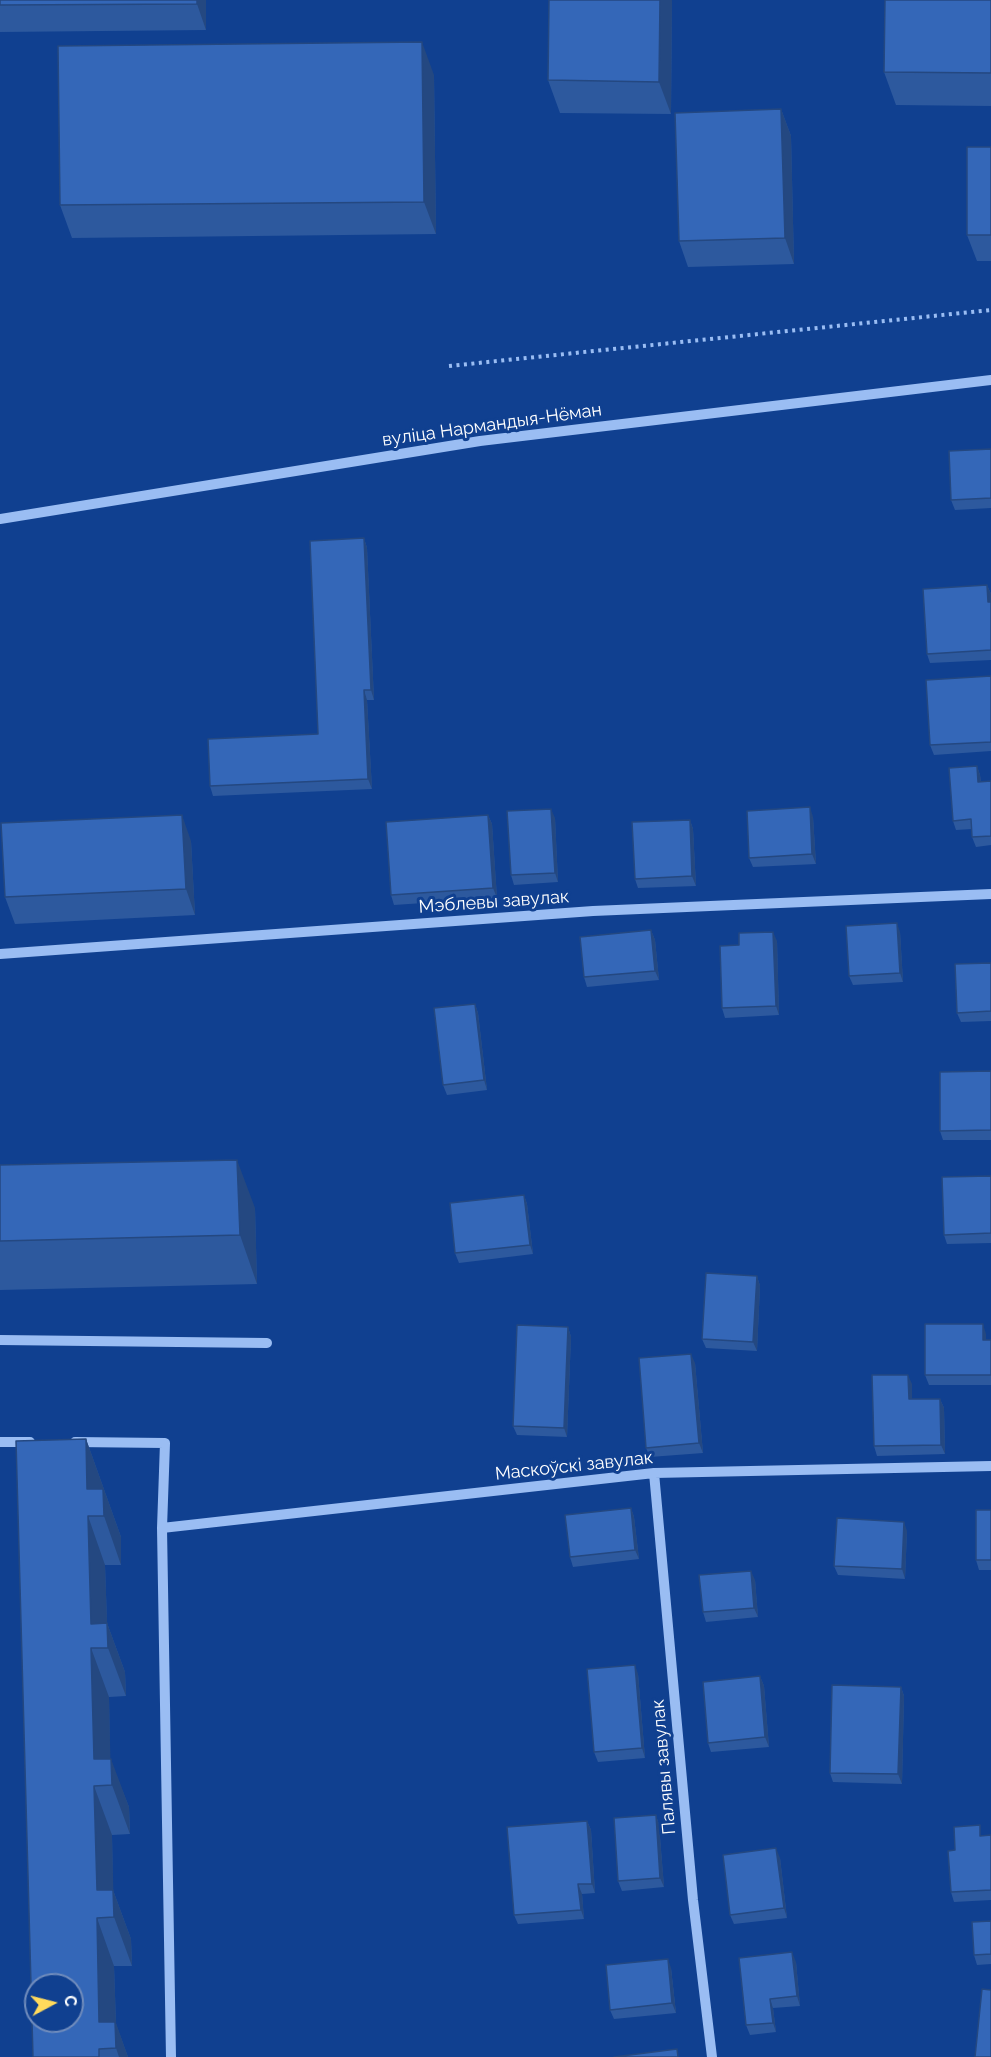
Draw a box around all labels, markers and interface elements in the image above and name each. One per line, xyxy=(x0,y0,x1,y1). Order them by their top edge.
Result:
street label: вуліца Нармандыя-Нёман xyxy=(381,399,603,451)
street label: Мэблевы завулак xyxy=(418,886,570,918)
street label: Маскоўскі завулак xyxy=(494,1447,654,1485)
street label: Палявы завулак xyxy=(647,1699,681,1835)
north arrow xyxy=(24,1973,84,2033)
text: С xyxy=(60,1994,80,2008)

